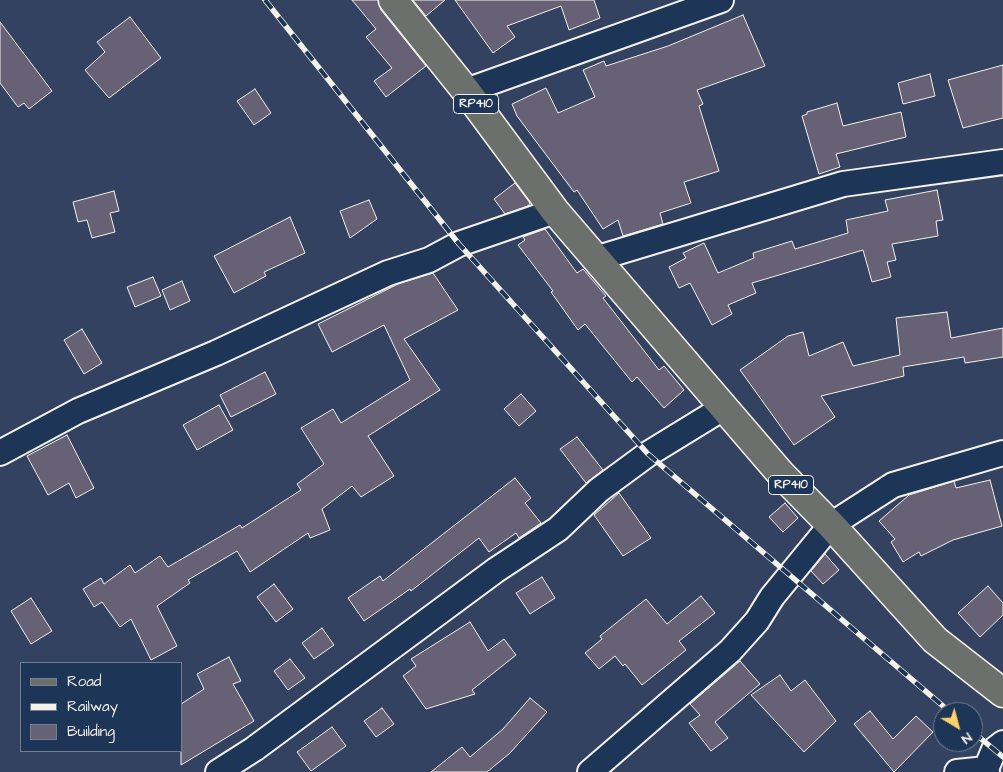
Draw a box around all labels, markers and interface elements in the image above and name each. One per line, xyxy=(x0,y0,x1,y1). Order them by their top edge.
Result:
road number: RP410 xyxy=(454,95,498,114)
road number: RP410 xyxy=(768,476,814,494)
legend xyxy=(20,662,182,752)
text: Road xyxy=(67,671,101,692)
text: Railway xyxy=(67,696,118,717)
north arrow xyxy=(933,702,983,752)
text: Building xyxy=(67,721,115,742)
text: N xyxy=(957,728,976,749)

